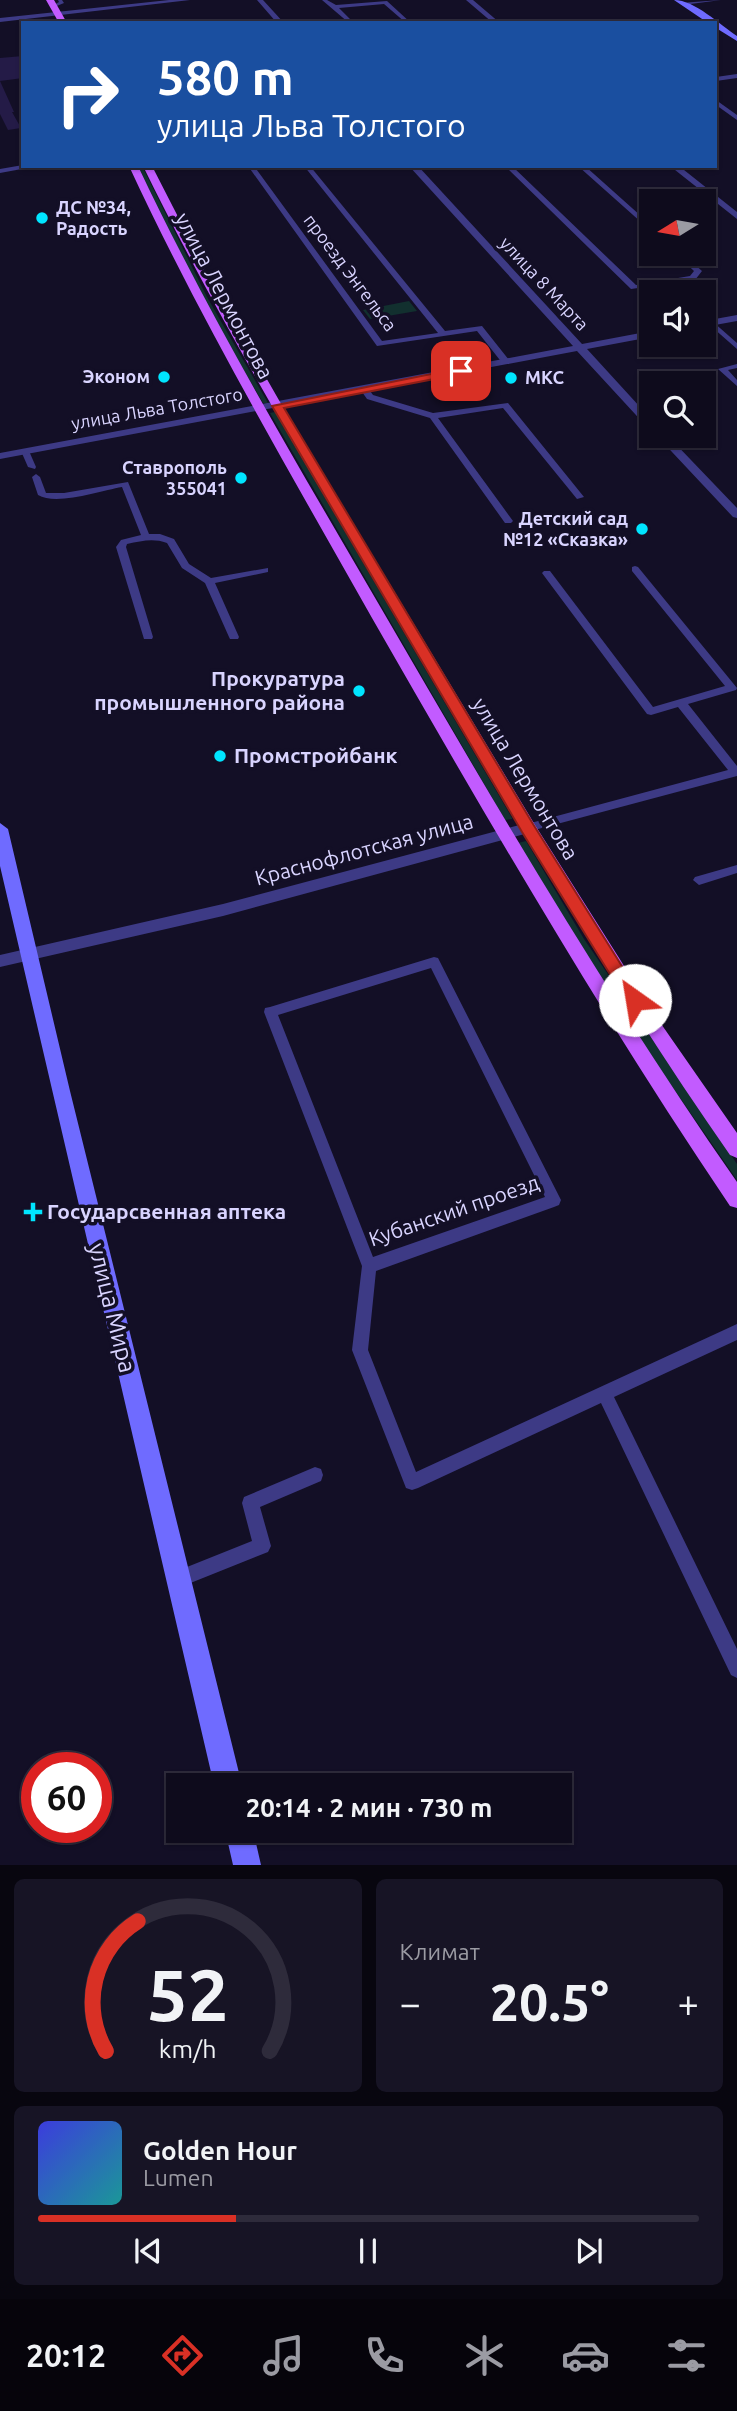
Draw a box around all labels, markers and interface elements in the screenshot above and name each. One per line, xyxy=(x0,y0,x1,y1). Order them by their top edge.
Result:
icon: right xyxy=(42,49,133,140)
text: 580 m xyxy=(157,49,294,104)
text: улица Льва Толстого xyxy=(157,107,466,143)
north arrow xyxy=(639,189,716,266)
map controls xyxy=(639,189,716,448)
place label: ДС №34, Радость xyxy=(56,197,131,238)
street label: улица Лермонтова xyxy=(171,208,279,383)
marker: ДС №34, Радость xyxy=(34,210,50,226)
street label: проезд Энгельса xyxy=(300,210,401,335)
street label: улица 8 Марта xyxy=(496,232,593,334)
button: sound xyxy=(639,280,716,357)
pin xyxy=(431,341,491,401)
icon: arrive xyxy=(442,352,480,390)
place label: Эконом xyxy=(83,366,150,386)
place label: МКС xyxy=(525,367,564,387)
marker: Эконом xyxy=(156,369,172,385)
marker: МКС xyxy=(503,370,519,386)
button: search xyxy=(639,371,716,448)
street label: улица Льва Толстого xyxy=(70,383,244,433)
place label: Ставрополь 355041 xyxy=(122,457,227,498)
marker: Ставрополь 355041 xyxy=(233,470,249,486)
place label: Детский сад №12 «Сказка» xyxy=(503,508,628,549)
marker: Детский сад №12 «Сказка» xyxy=(634,521,650,537)
place label: Прокуратура промышленного района xyxy=(94,666,345,714)
marker: Прокуратура промышленного района xyxy=(351,683,367,699)
street label: улица Лермонтова xyxy=(468,693,584,864)
place label: Промстройбанк xyxy=(234,743,398,767)
marker: Промстройбанк xyxy=(212,748,228,764)
street label: Краснофлотская улица xyxy=(252,808,475,890)
position arrow xyxy=(598,963,672,1037)
street label: Кубанский проезд xyxy=(365,1170,542,1250)
place label: Государсвенная аптека xyxy=(47,1199,286,1223)
marker: Государсвенная аптека xyxy=(25,1204,41,1220)
street label: улица Мира xyxy=(83,1240,142,1375)
speed limit sign: 60 xyxy=(21,1752,112,1843)
text: 20:14 · 2 мин · 730 m xyxy=(246,1793,492,1822)
text: Климат xyxy=(400,1939,480,1964)
text: 52 xyxy=(147,1954,229,2036)
text: 20.5° xyxy=(490,1973,609,2031)
text: − xyxy=(400,1982,421,2024)
text: + xyxy=(678,1982,699,2024)
text: km/h xyxy=(159,2035,217,2063)
text: Golden Hour xyxy=(143,2136,297,2165)
text: Lumen xyxy=(143,2165,214,2190)
icon: previous xyxy=(129,2232,167,2270)
icon: pause xyxy=(349,2232,387,2270)
icon: next xyxy=(570,2232,608,2270)
icon: directions xyxy=(158,2331,207,2380)
icon: music xyxy=(259,2331,308,2380)
icon: phone xyxy=(360,2331,409,2380)
icon: climate xyxy=(460,2331,509,2380)
icon: car xyxy=(561,2331,610,2380)
icon: filters xyxy=(662,2331,711,2380)
text: 20:12 xyxy=(26,2337,106,2373)

